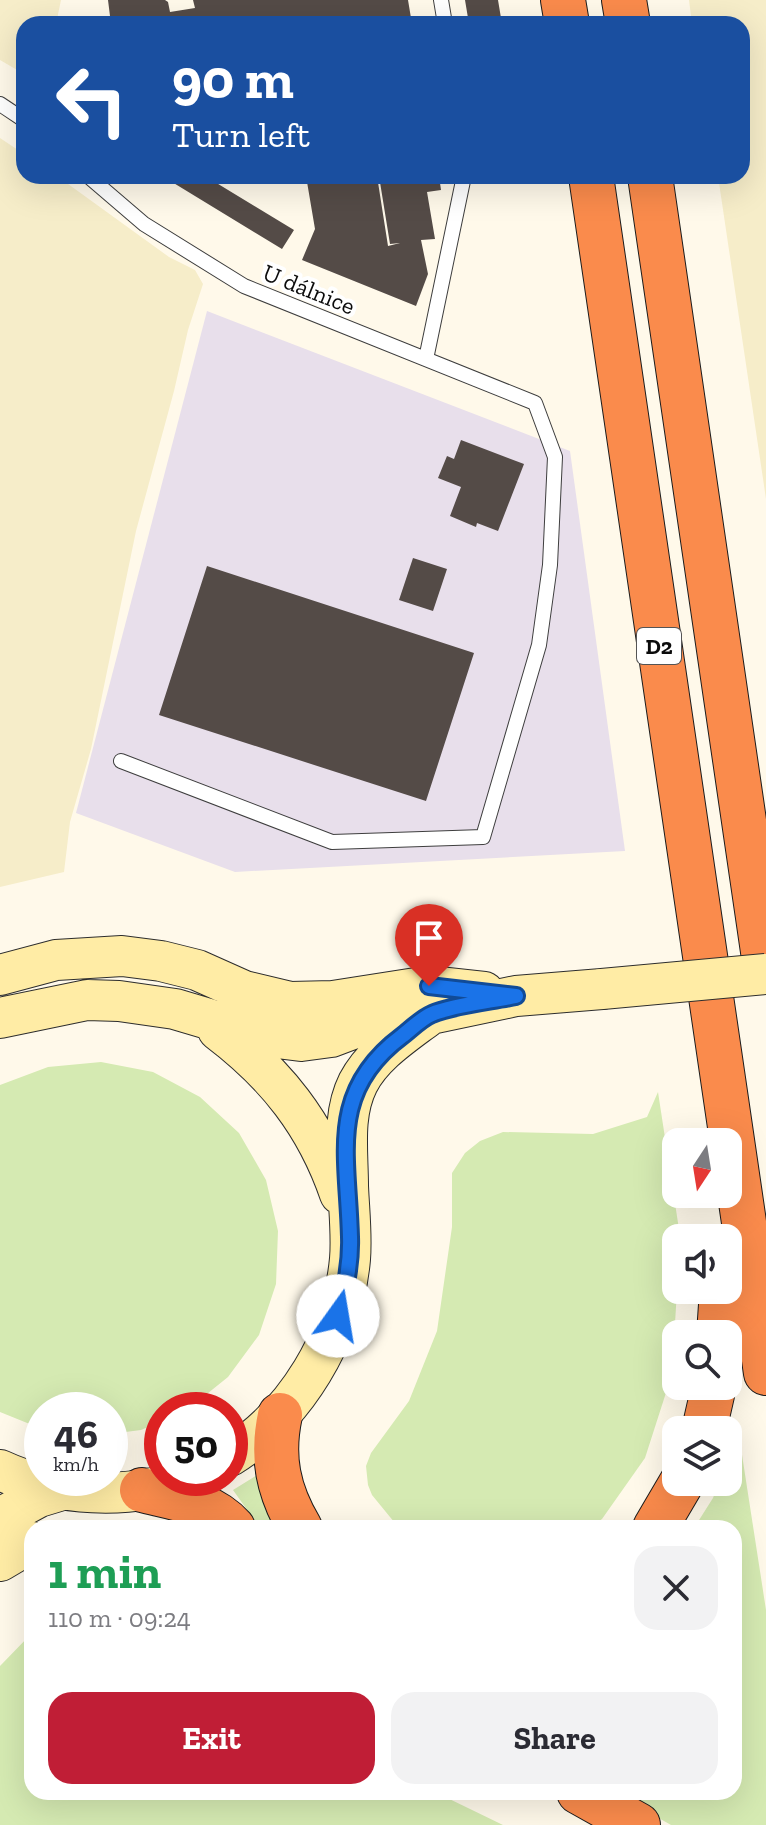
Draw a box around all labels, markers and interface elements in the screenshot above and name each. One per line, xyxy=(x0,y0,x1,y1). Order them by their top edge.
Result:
text: 90 m xyxy=(172,45,294,112)
icon: left xyxy=(40,48,144,152)
text: Turn left xyxy=(172,113,310,156)
street label: U dálnice xyxy=(259,257,359,321)
road number: D2 xyxy=(637,628,681,664)
pin xyxy=(395,904,463,986)
icon: arrive xyxy=(407,916,451,960)
north arrow xyxy=(662,1128,742,1208)
map controls xyxy=(662,1128,742,1496)
button: sound xyxy=(662,1224,742,1304)
position arrow xyxy=(296,1274,380,1358)
button: search xyxy=(662,1320,742,1400)
speed limit sign: 50 xyxy=(144,1392,248,1496)
text: 46 xyxy=(54,1410,98,1458)
button: layers xyxy=(662,1416,742,1496)
text: km/h xyxy=(53,1452,99,1476)
text: 1 min xyxy=(48,1543,161,1600)
button: close xyxy=(634,1546,718,1630)
text: 110 m · 09:24 xyxy=(48,1602,191,1634)
button: Exit xyxy=(48,1692,375,1784)
button: Share xyxy=(391,1692,718,1784)

